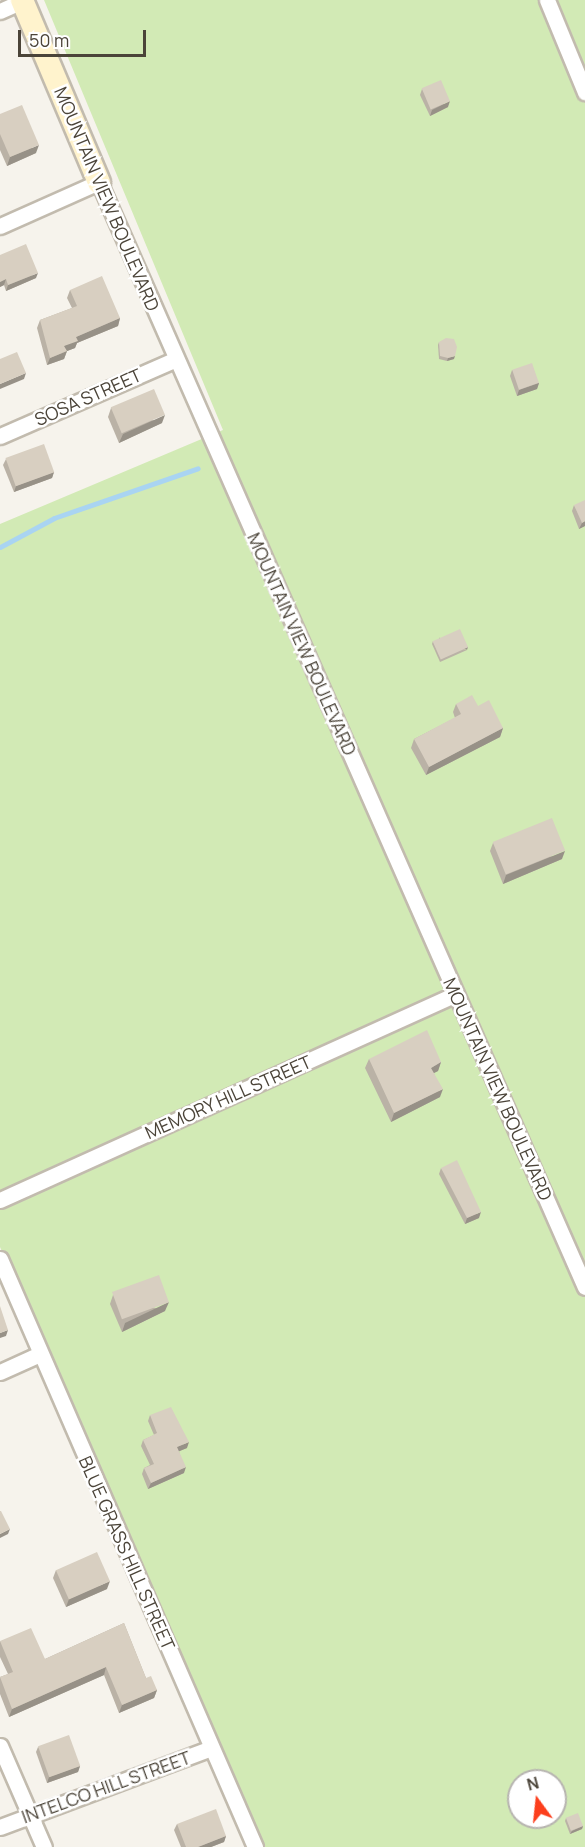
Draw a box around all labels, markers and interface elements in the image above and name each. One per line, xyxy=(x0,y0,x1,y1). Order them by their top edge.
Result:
scale bar xyxy=(21,18,148,56)
text: 50 m xyxy=(29,28,69,52)
street label: MOUNTAIN VIEW BOULEVARD xyxy=(50,84,164,314)
street label: SOSA STREET xyxy=(31,364,145,430)
street label: MOUNTAIN VIEW BOULEVARD xyxy=(243,529,361,759)
street label: MOUNTAIN VIEW BOULEVARD xyxy=(439,974,557,1204)
street label: MEMORY HILL STREET xyxy=(141,1050,315,1144)
street label: BLUE GRASS HILL STREET xyxy=(74,1452,180,1654)
street label: INTELCO HILL STREET xyxy=(18,1746,194,1828)
north arrow xyxy=(507,1769,567,1829)
text: N xyxy=(524,1771,541,1796)

